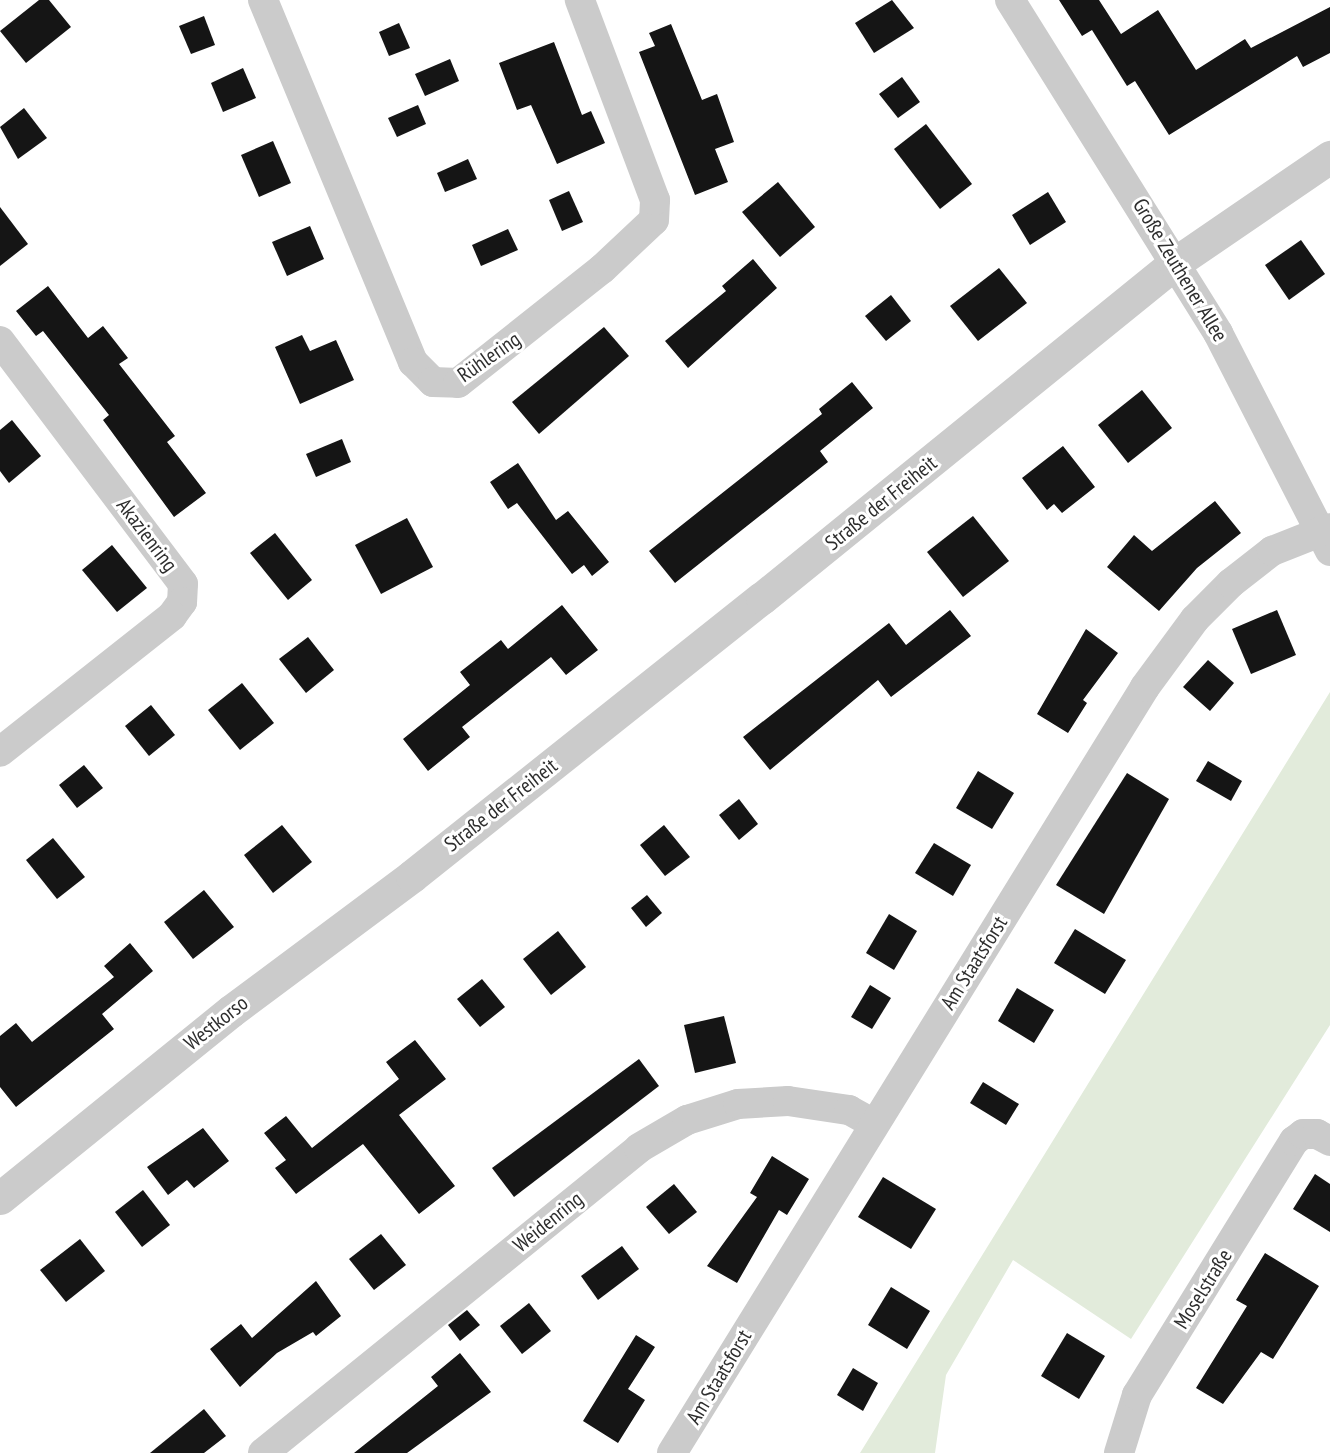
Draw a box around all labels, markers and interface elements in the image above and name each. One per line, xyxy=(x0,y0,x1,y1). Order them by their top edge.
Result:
street label: Große Zeuthener Allee xyxy=(1127,193,1233,347)
street label: Rühlering xyxy=(453,326,525,388)
street label: Straße der Freiheit xyxy=(820,450,942,556)
street label: Akazienring xyxy=(111,493,183,577)
street label: Straße der Freiheit xyxy=(440,753,562,857)
street label: Am Staatsforst xyxy=(935,912,1013,1014)
street label: Westkorso xyxy=(179,990,253,1056)
street label: Weidenring xyxy=(508,1186,588,1258)
street label: Moselstraße xyxy=(1169,1245,1237,1333)
street label: Am Staatsforst xyxy=(681,1325,757,1429)

